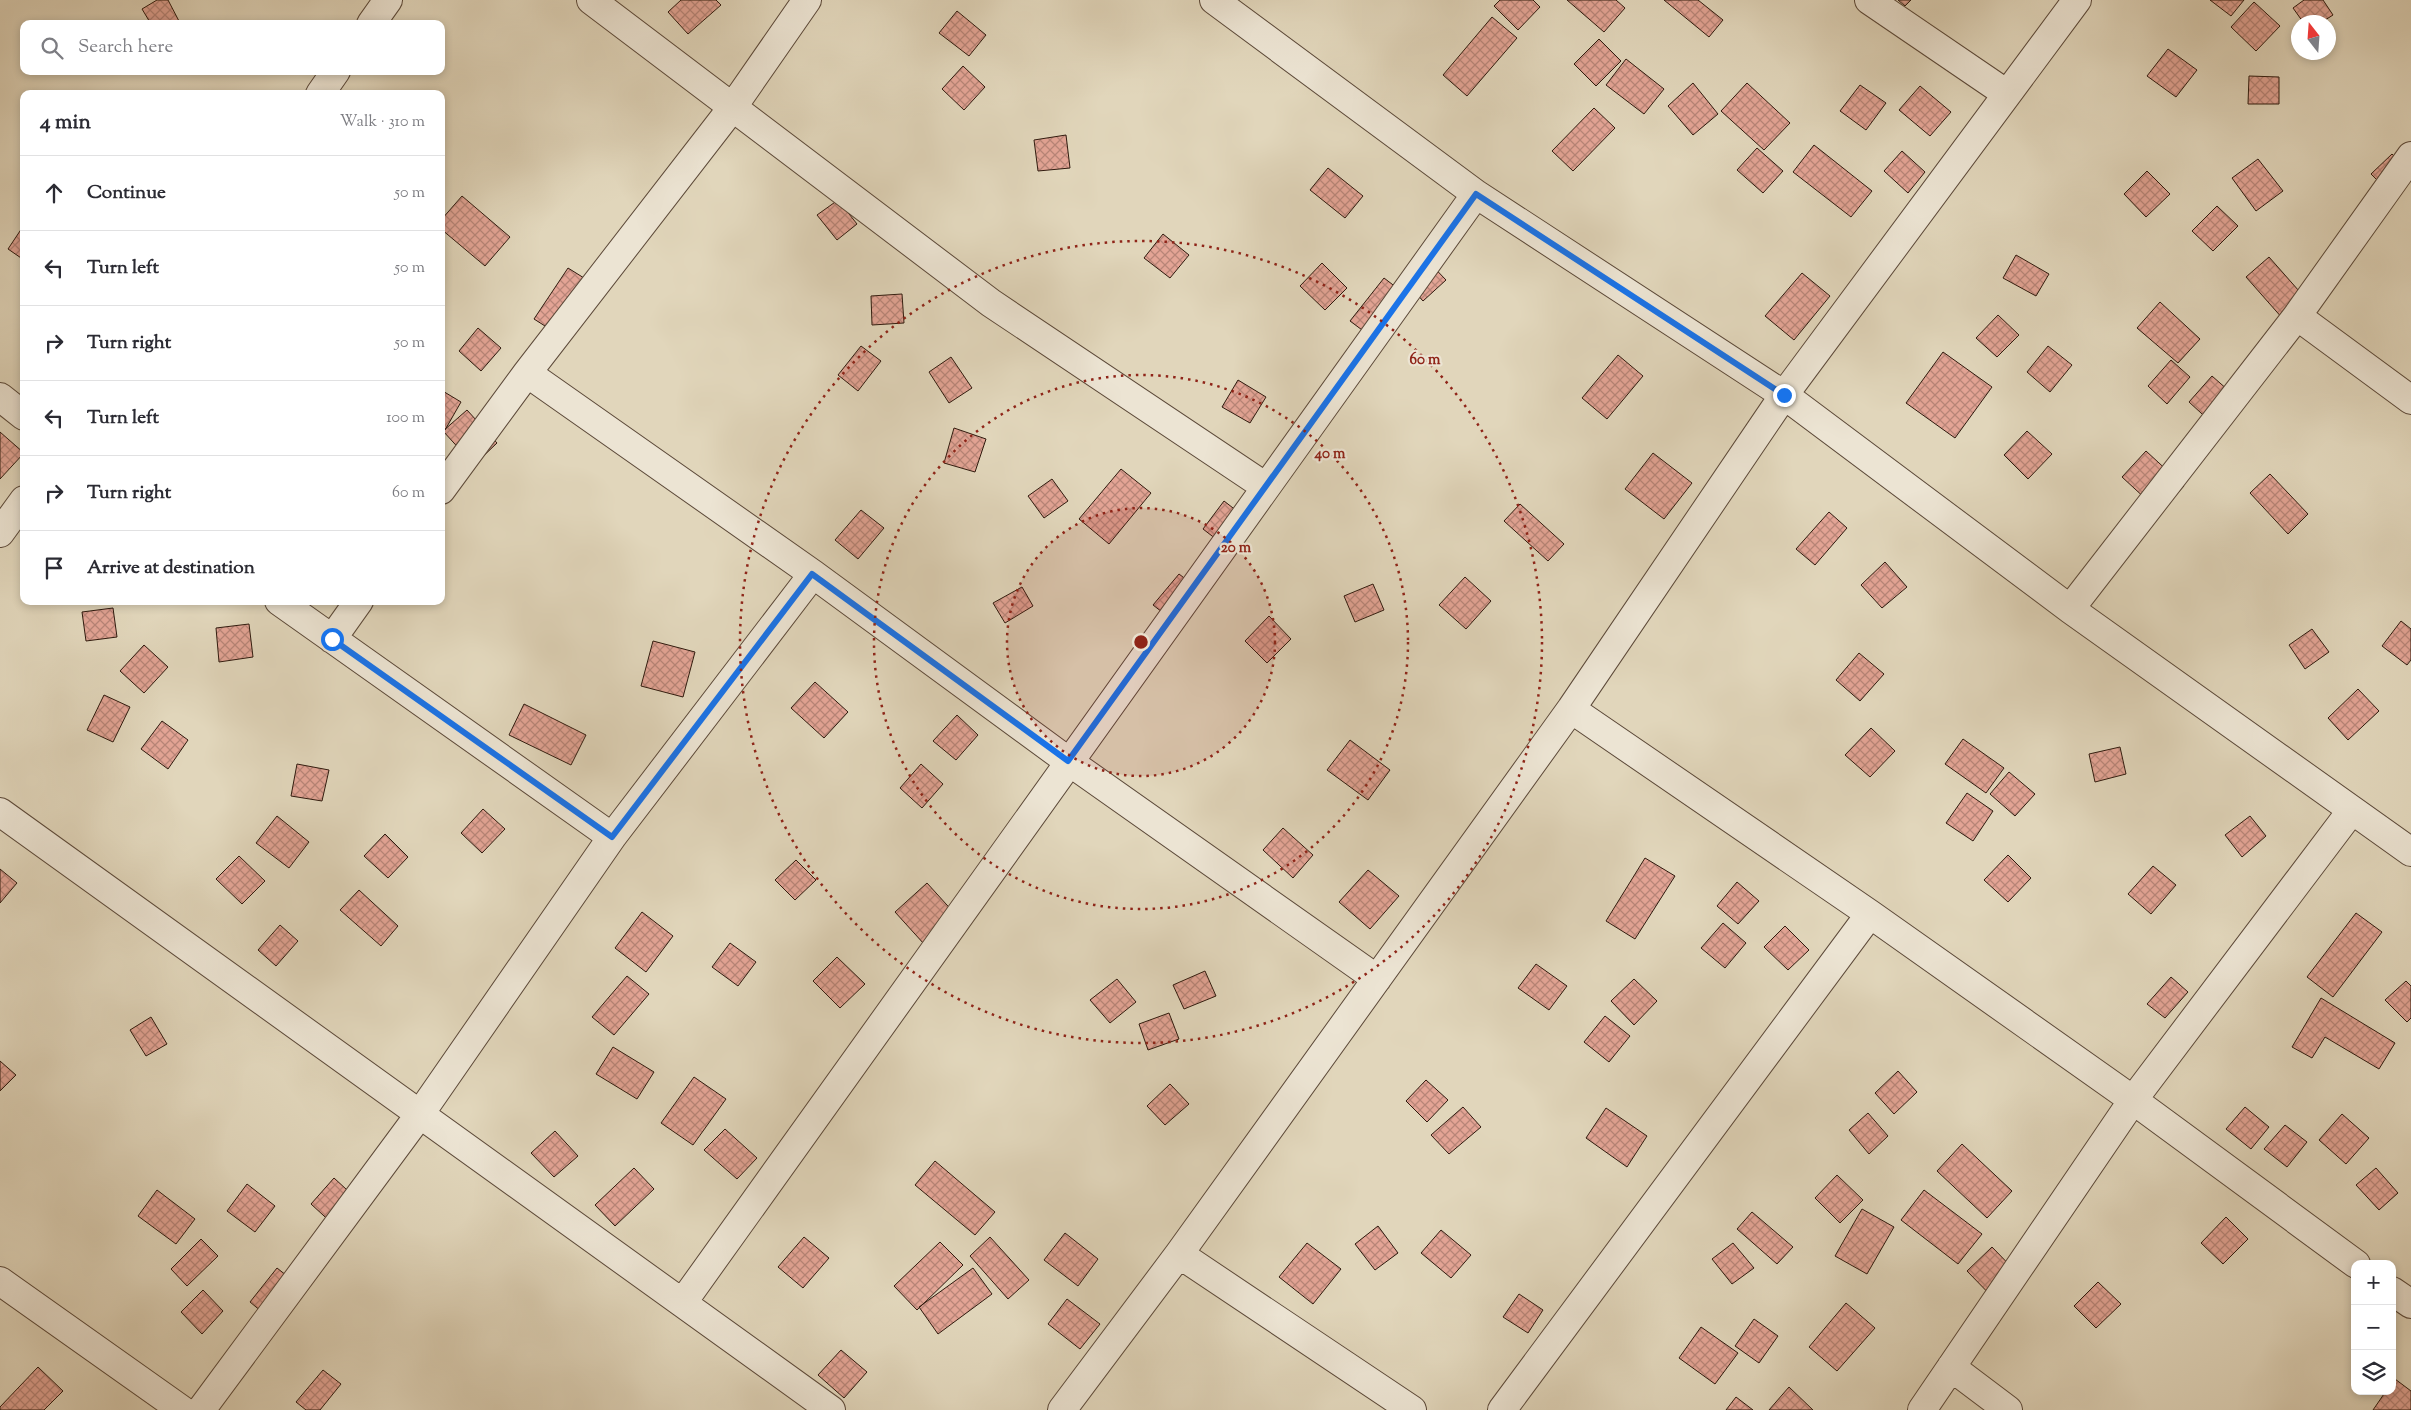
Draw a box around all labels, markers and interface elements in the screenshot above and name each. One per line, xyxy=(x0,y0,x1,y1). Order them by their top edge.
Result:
north arrow xyxy=(2291,15,2336,60)
search box xyxy=(20,20,445,75)
icon: search xyxy=(38,34,66,62)
text: Search here xyxy=(78,34,173,61)
text: 4 min xyxy=(40,108,91,138)
text: Walk · 310 m xyxy=(340,111,425,134)
icon: ahead xyxy=(40,179,68,207)
text: Continue xyxy=(87,180,166,207)
text: 50 m xyxy=(394,182,425,205)
icon: left xyxy=(40,254,68,282)
text: Turn left xyxy=(87,255,159,282)
text: 50 m xyxy=(394,257,425,280)
icon: right xyxy=(40,329,68,357)
text: Turn right xyxy=(87,330,171,357)
text: 50 m xyxy=(394,332,425,355)
text: 60 m xyxy=(1410,350,1441,371)
route end xyxy=(1773,384,1796,407)
icon: left xyxy=(40,404,68,432)
text: Turn left xyxy=(87,405,159,432)
text: 100 m xyxy=(386,407,425,430)
text: 40 m xyxy=(1314,444,1346,465)
icon: right xyxy=(40,479,68,507)
text: Turn right xyxy=(87,480,171,507)
text: 60 m xyxy=(392,482,425,505)
text: 20 m xyxy=(1221,538,1252,559)
icon: arrive xyxy=(40,554,68,582)
text: Arrive at destination xyxy=(87,555,255,582)
route start xyxy=(321,628,344,651)
centre of rings xyxy=(1132,633,1150,651)
map controls xyxy=(2351,1260,2396,1395)
button: + xyxy=(2351,1260,2396,1305)
button: − xyxy=(2351,1305,2396,1350)
button: layers xyxy=(2351,1350,2396,1395)

